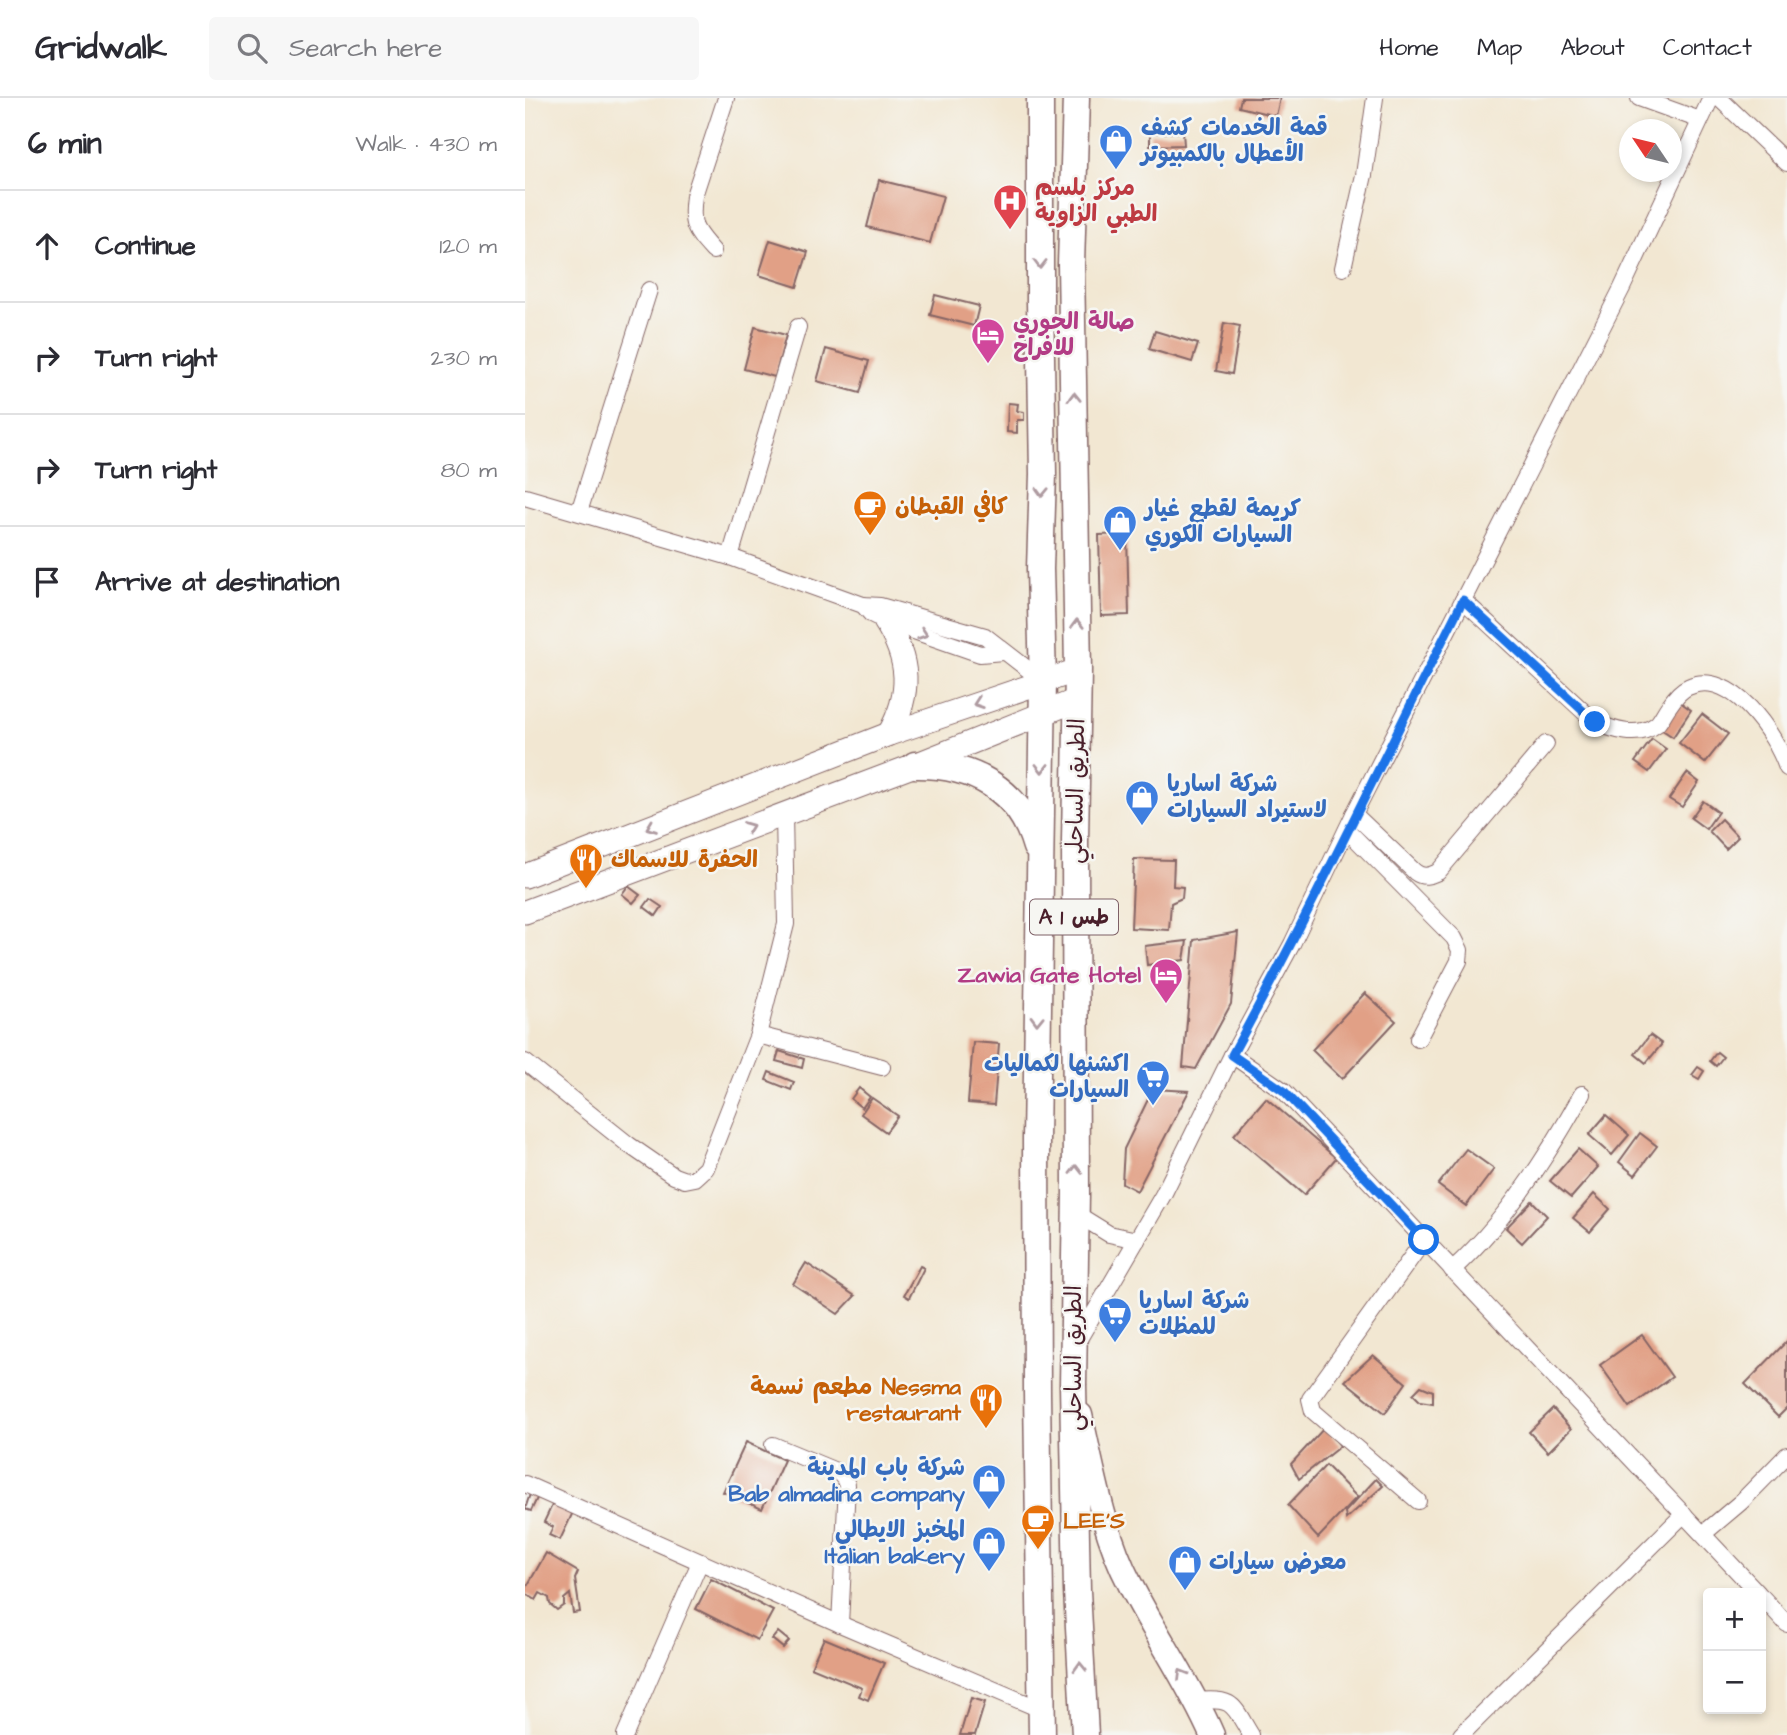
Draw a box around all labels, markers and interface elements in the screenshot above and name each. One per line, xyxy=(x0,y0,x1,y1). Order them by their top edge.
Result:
search box xyxy=(209,17,699,80)
text: Gridwalk xyxy=(35,25,167,71)
icon: search xyxy=(233,29,271,67)
text: Search here xyxy=(289,30,442,66)
text: Home xyxy=(1379,31,1439,65)
text: Map xyxy=(1477,31,1522,65)
text: About xyxy=(1560,31,1625,65)
text: Contact xyxy=(1663,31,1752,65)
place label: قمة الخدمات كشف الأعطال بالكمبيوتر xyxy=(1139,112,1328,170)
north arrow xyxy=(1619,119,1682,182)
shop icon: قمة الخدمات كشف الأعطال بالكمبيوتر xyxy=(1097,122,1135,171)
text: 6 min xyxy=(28,123,102,165)
text: Walk · 430 m xyxy=(355,128,497,160)
place label: مركز بلسم الطبي الزاوية xyxy=(1035,172,1158,234)
hospital icon: مركز بلسم الطبي الزاوية xyxy=(991,182,1029,231)
icon: ahead xyxy=(28,227,66,265)
text: Continue xyxy=(95,228,196,264)
text: 120 m xyxy=(439,230,497,262)
one-way arrow xyxy=(1032,259,1047,270)
place label: صالة الجوري للافراح xyxy=(1013,306,1135,364)
hotel icon: صالة الجوري للافراح xyxy=(969,316,1007,365)
icon: right xyxy=(28,339,66,377)
text: Turn right xyxy=(95,340,217,376)
text: 230 m xyxy=(431,342,497,374)
one-way arrow xyxy=(1066,391,1082,402)
icon: right xyxy=(28,451,66,489)
text: Turn right xyxy=(95,452,217,488)
text: 80 m xyxy=(440,454,497,486)
one-way arrow xyxy=(1035,486,1050,497)
cafe icon: كافي القبطان xyxy=(851,488,889,537)
place label: كافي القبطان xyxy=(895,490,1009,523)
place label: كريمة لقطع غيار السيارات الكوري xyxy=(1143,493,1302,552)
shop icon: كريمة لقطع غيار السيارات الكوري xyxy=(1101,503,1139,552)
icon: arrive xyxy=(28,563,66,601)
text: Arrive at destination xyxy=(95,564,340,600)
one-way arrow xyxy=(1069,618,1085,629)
one-way arrow xyxy=(917,626,929,640)
one-way arrow xyxy=(973,695,985,709)
route end xyxy=(1579,706,1610,737)
street label: الطريق الساحلي xyxy=(1059,718,1097,864)
one-way arrow xyxy=(1034,763,1049,774)
place label: شركة اساريا لاستيراد السيارات xyxy=(1167,768,1327,826)
shop icon: شركة اساريا لاستيراد السيارات xyxy=(1123,778,1161,827)
one-way arrow xyxy=(645,819,657,833)
one-way arrow xyxy=(742,821,755,835)
restaurant icon: الحفرة للاسماك xyxy=(567,841,605,890)
place label: الحفرة للاسماك xyxy=(611,844,758,876)
road number: A 1 طس xyxy=(1030,900,1118,934)
hotel icon: Zawia Gate Hotel xyxy=(1147,956,1185,1005)
place label: Zawia Gate Hotel xyxy=(957,959,1141,991)
one-way arrow xyxy=(1030,1015,1045,1026)
place label: اكشنها لكماليات السيارات xyxy=(984,1048,1129,1106)
supermarket icon: اكشنها لكماليات السيارات xyxy=(1134,1058,1172,1107)
one-way arrow xyxy=(1068,1164,1084,1175)
route start xyxy=(1408,1224,1439,1255)
street label: الطريق الساحلي xyxy=(1058,1285,1094,1431)
place label: شركة اساريا للمظلات xyxy=(1139,1285,1249,1343)
supermarket icon: شركة اساريا للمظلات xyxy=(1096,1295,1134,1344)
place label: مطعم نسمة Nessma restaurant xyxy=(750,1371,962,1429)
restaurant icon: مطعم نسمة Nessma restaurant xyxy=(967,1381,1005,1430)
place label: شركة باب المدينة Bab almadina company xyxy=(728,1452,965,1512)
shop icon: شركة باب المدينة Bab almadina company xyxy=(970,1462,1008,1511)
cafe icon: LEE'S xyxy=(1019,1502,1057,1551)
place label: LEE'S xyxy=(1063,1505,1125,1537)
place label: المخبز الايطالي Italian bakery xyxy=(825,1514,965,1574)
shop icon: المخبز الايطالي Italian bakery xyxy=(970,1524,1008,1573)
shop icon: معرض سيارات xyxy=(1166,1543,1204,1592)
place label: معرض سيارات xyxy=(1209,1546,1347,1578)
map controls xyxy=(1703,1588,1766,1714)
button: + xyxy=(1703,1588,1766,1651)
button: − xyxy=(1703,1651,1766,1714)
one-way arrow xyxy=(1073,1661,1088,1672)
one-way arrow xyxy=(1178,1668,1191,1681)

